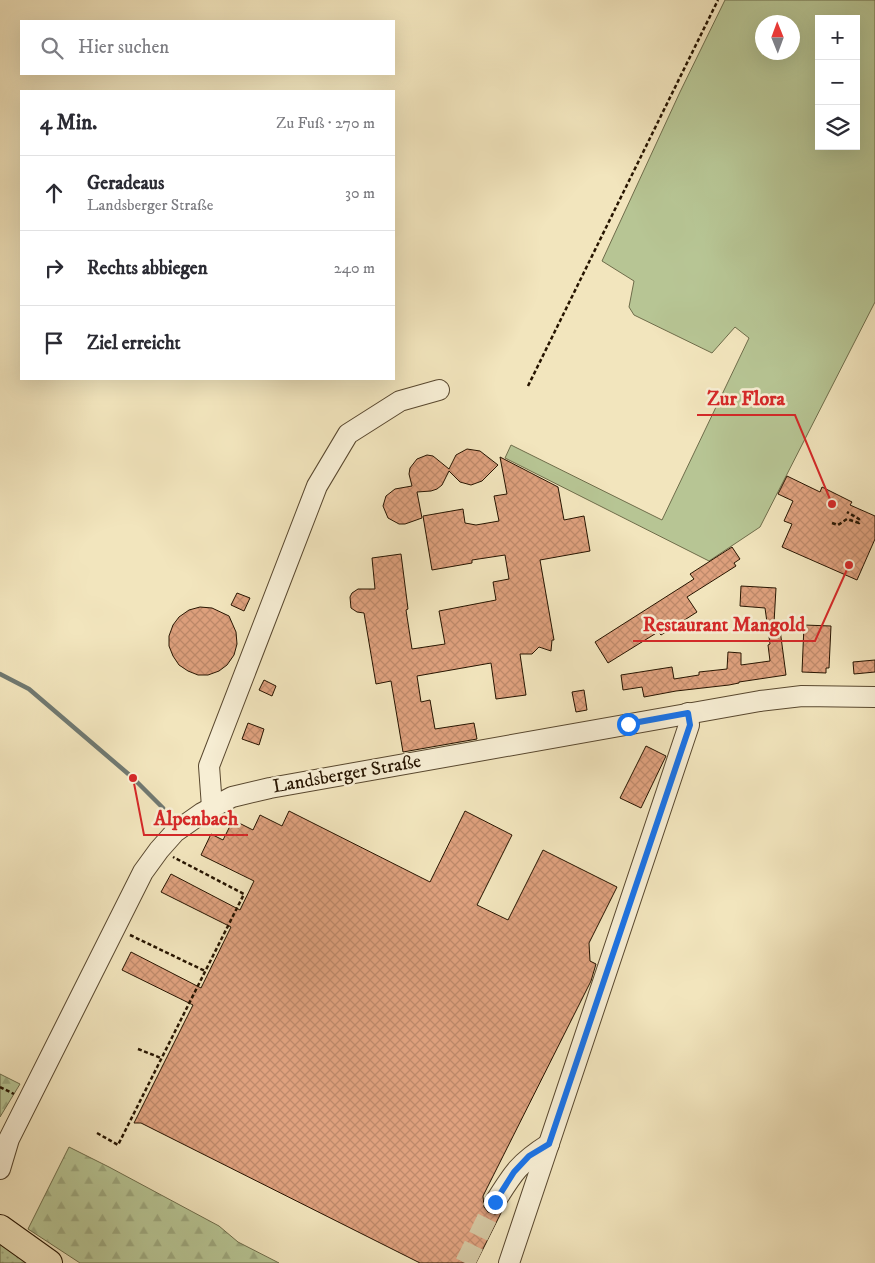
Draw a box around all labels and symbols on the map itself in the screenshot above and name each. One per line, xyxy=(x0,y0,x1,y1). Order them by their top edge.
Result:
north arrow xyxy=(755,15,800,60)
callout: Zur Flora xyxy=(697,380,795,415)
text: Zur Flora xyxy=(707,387,786,412)
callout: Restaurant Mangold xyxy=(633,606,815,641)
text: Restaurant Mangold xyxy=(643,613,806,638)
route start xyxy=(617,713,640,736)
street label: Landsberger Straße xyxy=(271,750,423,798)
callout: Alpenbach xyxy=(144,800,248,835)
text: Alpenbach xyxy=(153,807,239,832)
route end xyxy=(484,1191,507,1214)

